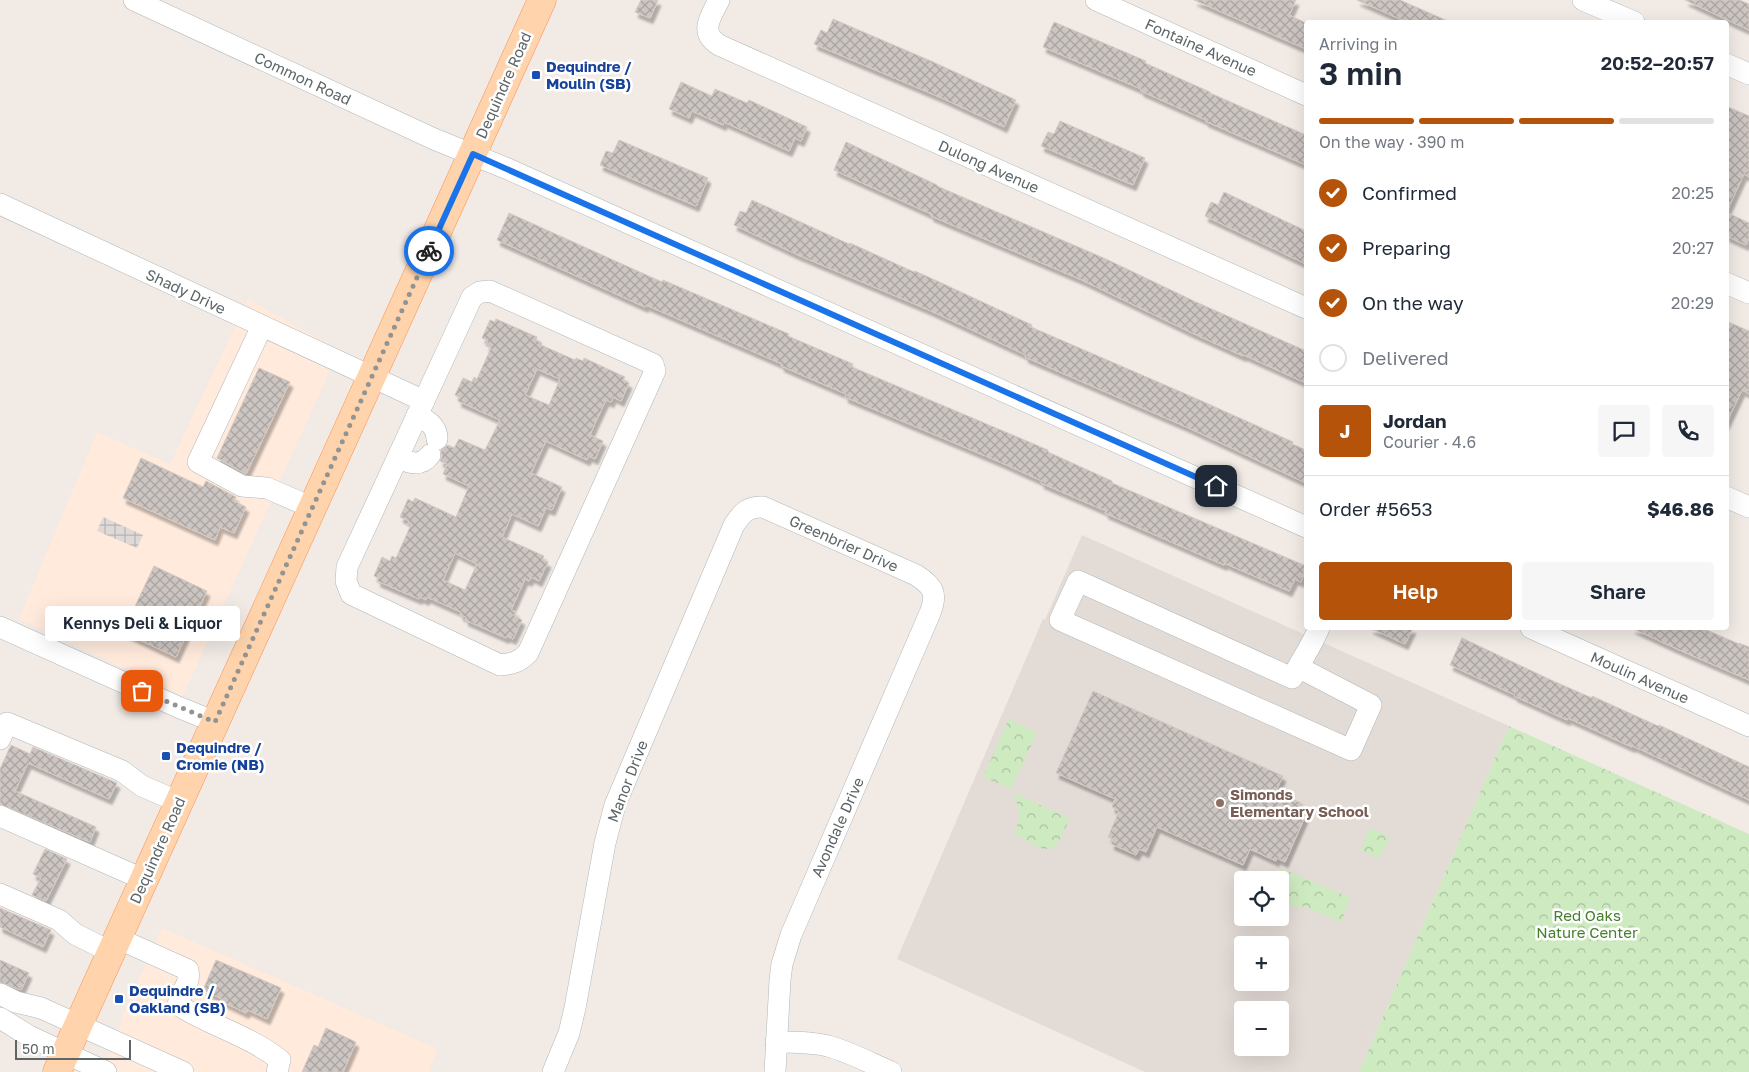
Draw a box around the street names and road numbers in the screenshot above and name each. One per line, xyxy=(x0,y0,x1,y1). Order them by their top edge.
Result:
street label: Fontaine Avenue xyxy=(1143,14,1260,80)
street label: Dequindre Road xyxy=(471,29,535,141)
street label: Common Road xyxy=(252,48,354,108)
street label: Dulong Avenue xyxy=(936,136,1042,196)
street label: Shady Drive xyxy=(143,265,229,317)
street label: Greenbrier Drive xyxy=(787,511,902,575)
street label: Moulin Avenue xyxy=(1588,647,1692,707)
street label: Manor Drive xyxy=(603,737,651,825)
street label: Avondale Drive xyxy=(807,774,867,880)
street label: Dequindre Road xyxy=(125,794,189,906)

